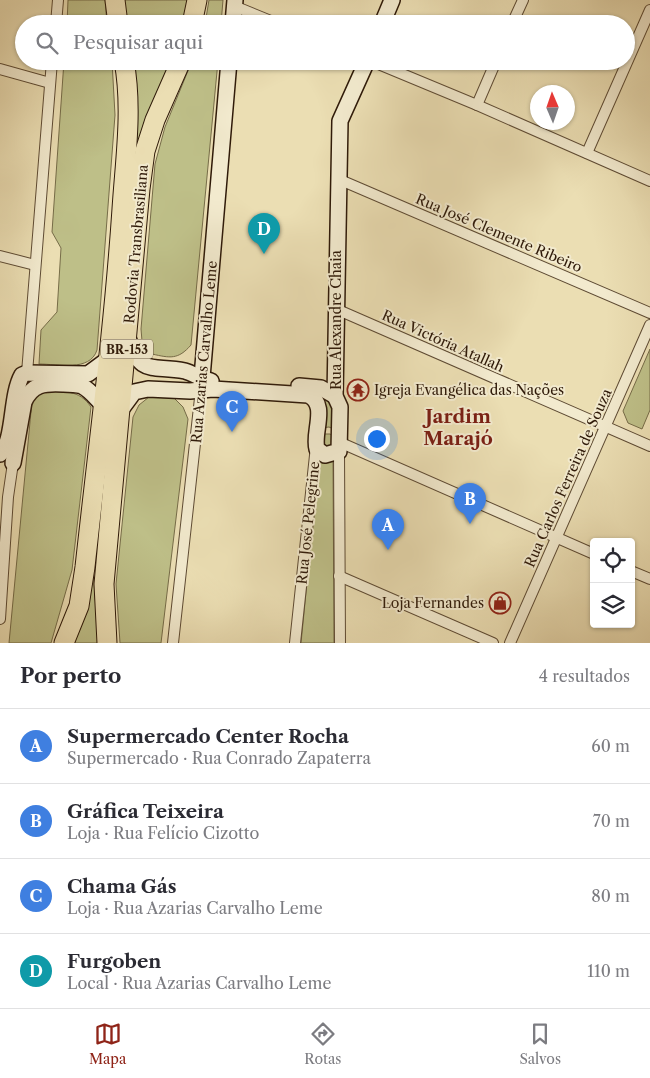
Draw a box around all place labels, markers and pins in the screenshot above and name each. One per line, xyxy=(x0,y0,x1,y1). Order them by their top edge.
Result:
pin: D xyxy=(248,213,280,254)
temple icon: Igreja Evangélica das Nações xyxy=(346,378,370,402)
place label: Igreja Evangélica das Nações xyxy=(374,381,564,399)
pin: C xyxy=(216,391,248,432)
pin: B xyxy=(454,483,486,524)
pin: A xyxy=(372,509,404,550)
shop icon: Loja Fernandes xyxy=(488,591,512,615)
place label: Loja Fernandes xyxy=(382,594,484,612)

